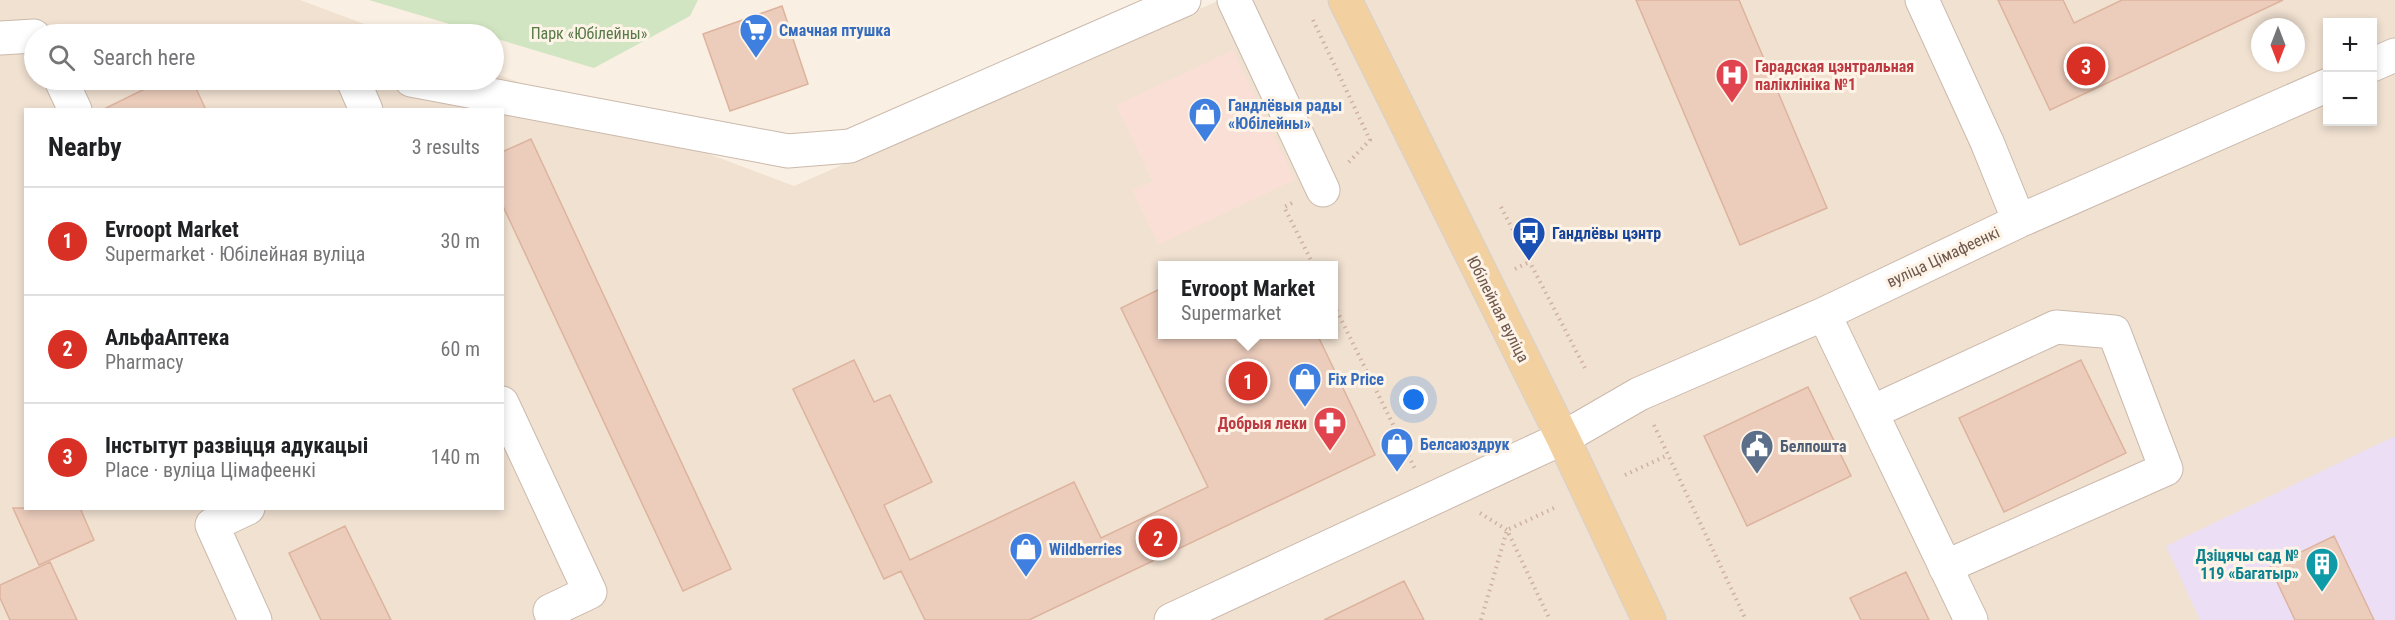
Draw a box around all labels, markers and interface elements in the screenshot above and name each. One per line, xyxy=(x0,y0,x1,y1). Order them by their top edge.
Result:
supermarket icon: Смачная птушка xyxy=(738,12,774,59)
north arrow xyxy=(2251,18,2305,72)
map controls xyxy=(2323,18,2377,126)
button: + xyxy=(2323,18,2377,72)
place label: Смачная птушка xyxy=(779,21,891,40)
search box xyxy=(24,24,504,90)
park label: Парк «Юбілейны» xyxy=(531,24,648,43)
icon: search xyxy=(45,41,78,74)
pin: 3 xyxy=(2066,44,2106,88)
text: Search here xyxy=(93,45,195,70)
hospital icon: Гарадская цэнтральная паліклініка №1 xyxy=(1714,57,1750,104)
place label: Гарадская цэнтральная паліклініка №1 xyxy=(1755,57,1914,94)
button: − xyxy=(2323,72,2377,126)
shop icon: Гандлёвыя рады «Юбілейны» xyxy=(1187,96,1223,143)
place label: Гандлёвыя рады «Юбілейны» xyxy=(1228,96,1342,133)
text: Nearby xyxy=(48,132,122,162)
text: 3 results xyxy=(412,135,480,159)
bus stop icon: Гандлёвы цэнтр xyxy=(1511,215,1547,262)
text: Evroopt Market xyxy=(105,217,239,242)
street label: вуліца Цімафеенкі xyxy=(1884,223,2002,291)
place label: Гандлёвы цэнтр xyxy=(1552,224,1661,243)
text: 1 xyxy=(62,229,73,253)
text: 30 m xyxy=(441,229,480,253)
text: Supermarket · Юбілейная вуліца xyxy=(105,242,365,266)
street label: Юбілейная вуліца xyxy=(1463,253,1533,365)
popup xyxy=(1158,261,1338,339)
text: Evroopt Market xyxy=(1181,276,1315,301)
text: Supermarket xyxy=(1181,301,1281,325)
text: АльфаАптека xyxy=(105,325,229,350)
text: 2 xyxy=(62,337,73,361)
text: 60 m xyxy=(441,337,480,361)
text: Pharmacy xyxy=(105,350,184,374)
pin: 1 xyxy=(1228,358,1268,404)
shop icon: Fix Price xyxy=(1287,361,1323,408)
place label: Fix Price xyxy=(1328,370,1384,389)
your location xyxy=(1399,385,1428,414)
pharmacy icon: Добрыя леки xyxy=(1312,405,1348,452)
place label: Добрыя леки xyxy=(1218,414,1307,433)
shop icon: Белсаюздрук xyxy=(1379,426,1415,473)
public building icon: Белпошта xyxy=(1739,428,1775,475)
text: Інстытут развіцця адукацыі xyxy=(105,433,368,458)
place label: Белсаюздрук xyxy=(1420,435,1510,454)
place label: Белпошта xyxy=(1780,437,1847,456)
text: 3 xyxy=(62,445,73,469)
text: 140 m xyxy=(431,445,480,469)
text: Place · вуліца Цімафеенкі xyxy=(105,458,316,482)
pin: 2 xyxy=(1138,516,1178,560)
shop icon: Wildberries xyxy=(1008,531,1044,578)
place label: Wildberries xyxy=(1049,540,1122,559)
place label: Дзіцячы сад № 119 «Багатыр» xyxy=(2196,546,2299,583)
building icon: Дзіцячы сад № 119 «Багатыр» xyxy=(2304,546,2340,593)

